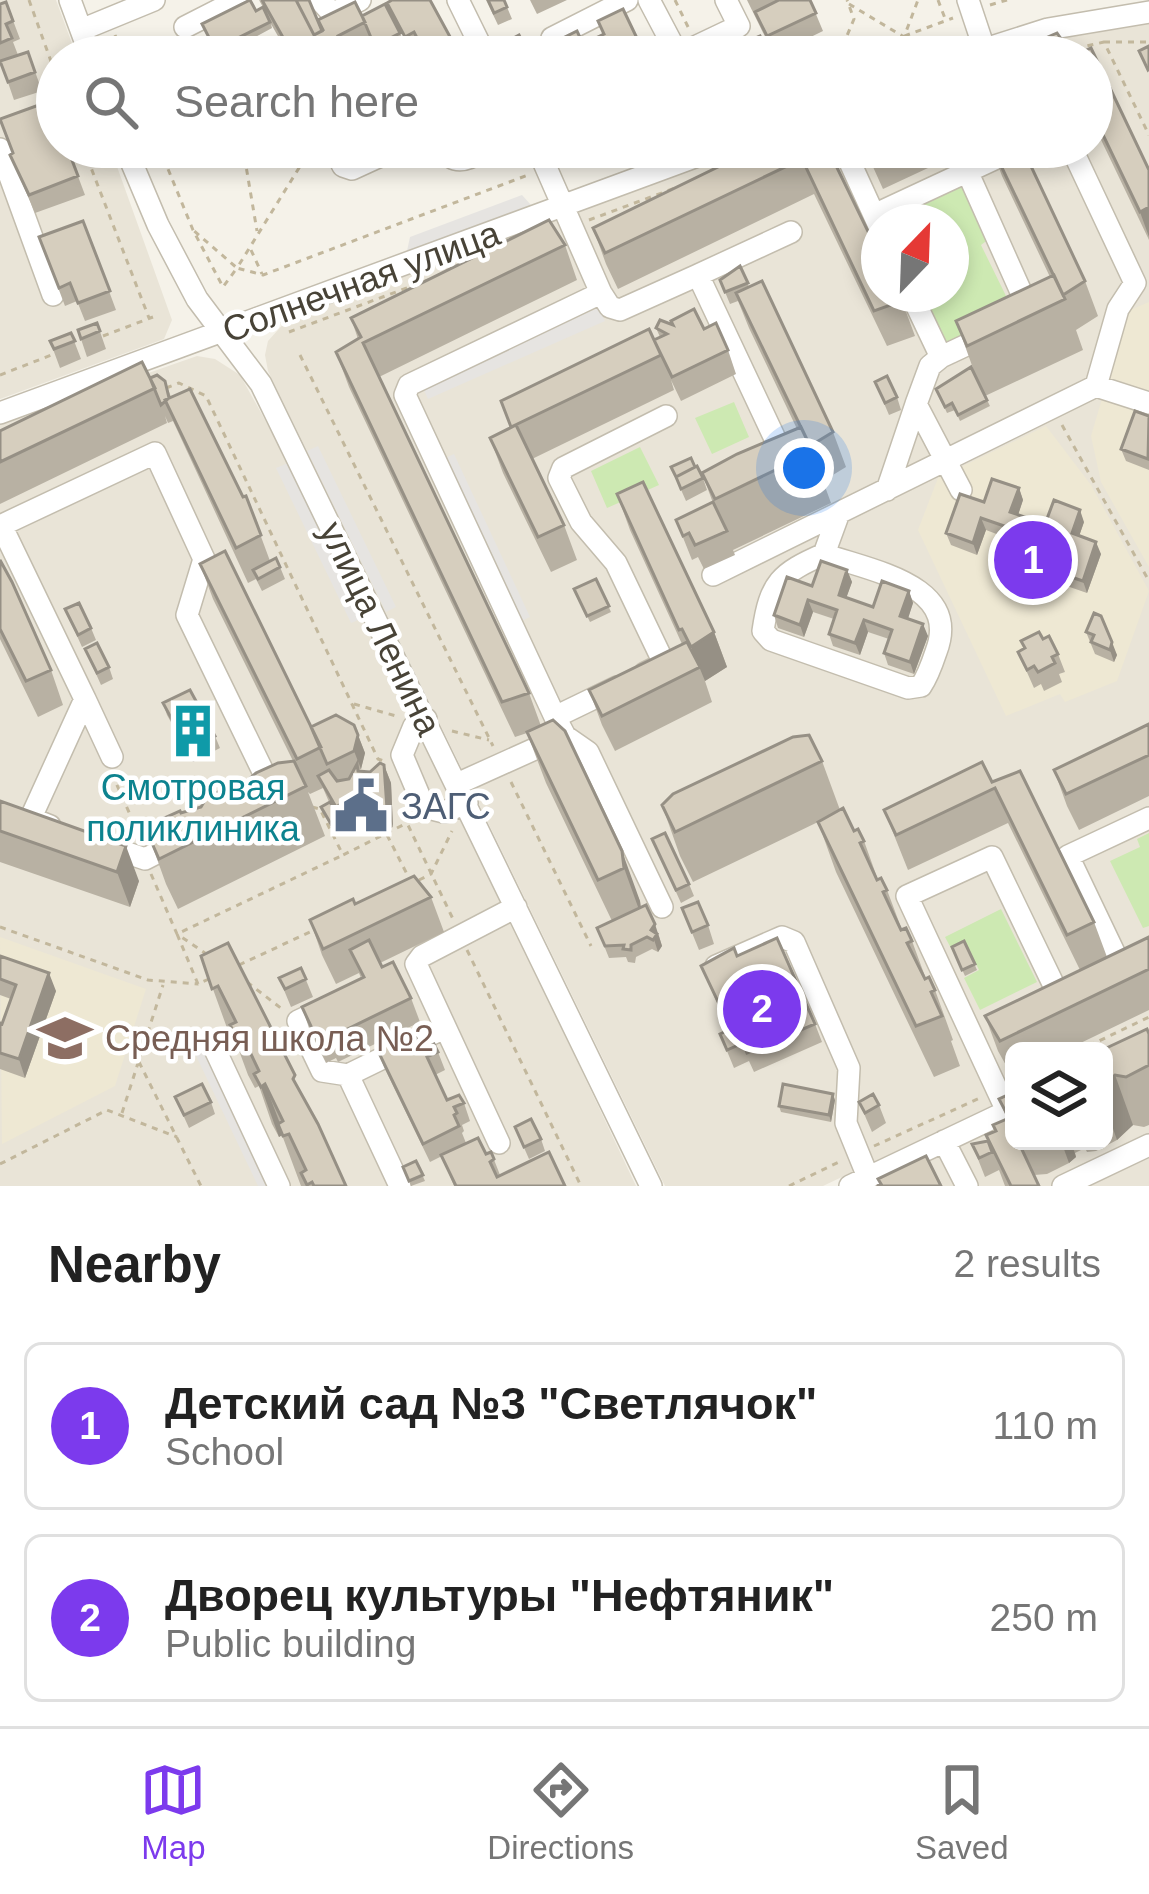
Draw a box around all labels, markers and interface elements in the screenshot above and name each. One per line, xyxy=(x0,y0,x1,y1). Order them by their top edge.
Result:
search box xyxy=(36,36,1113,168)
icon: search xyxy=(78,69,144,135)
text: Search here xyxy=(174,76,419,127)
north arrow xyxy=(861,204,969,312)
street label: Солнечная улица xyxy=(217,212,506,351)
your location xyxy=(774,438,834,498)
street label: улица Ленина xyxy=(311,515,450,743)
pin: 1 xyxy=(994,515,1072,605)
building icon: Смотровая поликлиника xyxy=(164,702,222,760)
place label: Смотровая поликлиника xyxy=(86,767,301,849)
public building icon: ЗАГС xyxy=(332,777,390,835)
place label: ЗАГС xyxy=(401,786,491,827)
pin: 2 xyxy=(723,964,801,1054)
school or university icon: Средняя школа №2 xyxy=(36,1009,94,1067)
place label: Средняя школа №2 xyxy=(105,1018,434,1059)
map controls xyxy=(1005,1042,1113,1150)
button: layers xyxy=(1005,1042,1113,1150)
text: Nearby xyxy=(48,1236,221,1293)
text: 2 results xyxy=(954,1242,1101,1285)
text: Детский сад №3 "Светлячок" xyxy=(165,1378,817,1429)
text: 1 xyxy=(79,1404,101,1447)
text: 110 m xyxy=(993,1404,1098,1447)
text: School xyxy=(165,1430,284,1473)
text: Дворец культуры "Нефтяник" xyxy=(165,1570,834,1621)
text: 2 xyxy=(79,1596,101,1639)
text: 250 m xyxy=(990,1596,1098,1639)
text: Public building xyxy=(165,1622,417,1665)
tab: Map xyxy=(140,1757,206,1867)
tab: Directions xyxy=(487,1757,634,1867)
tab: Saved xyxy=(915,1757,1009,1867)

